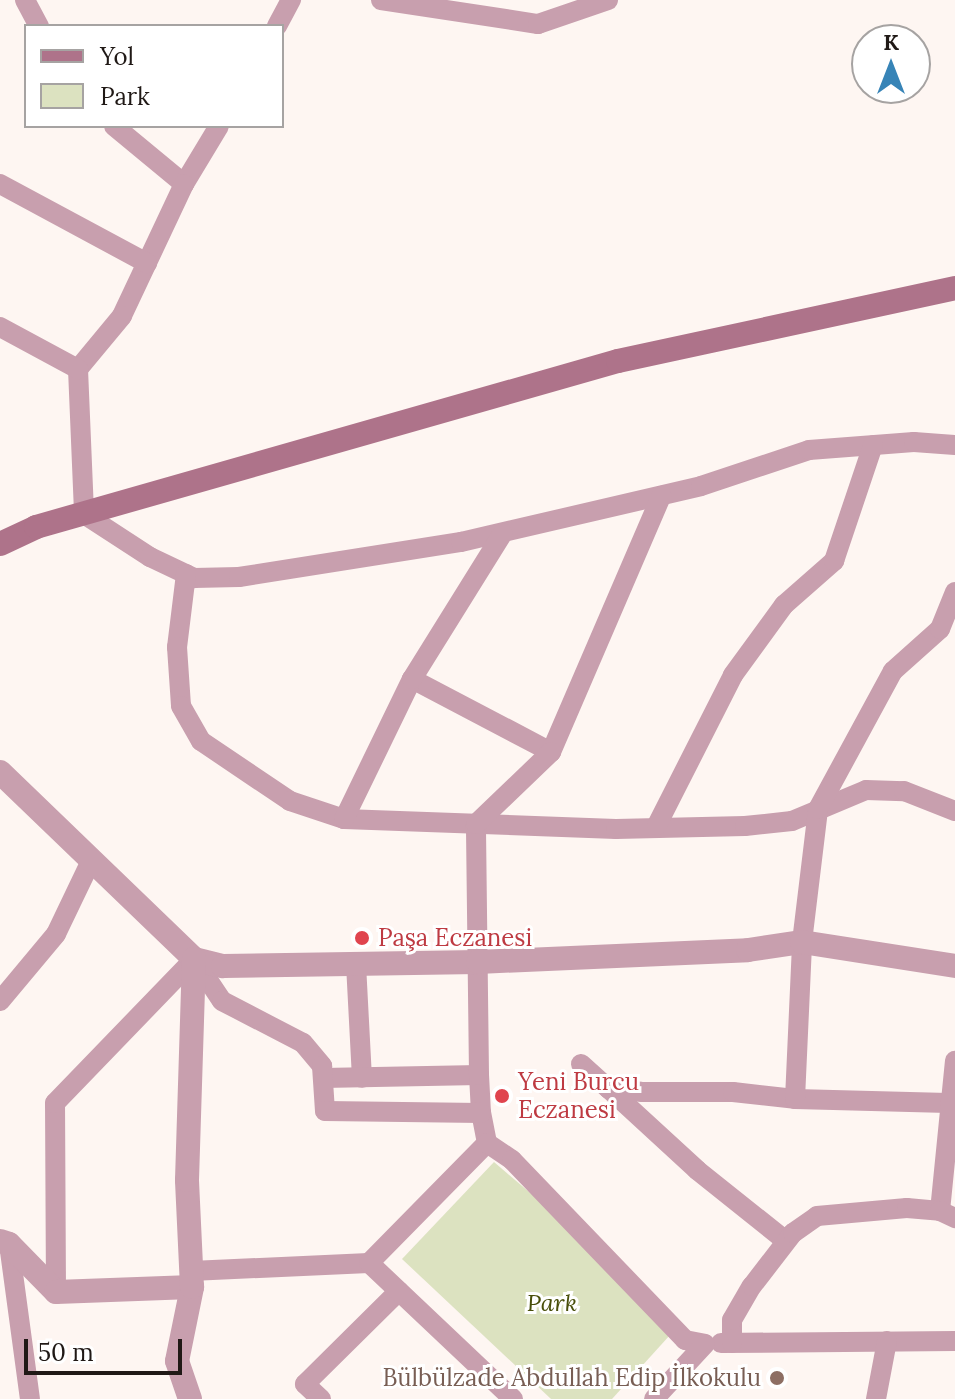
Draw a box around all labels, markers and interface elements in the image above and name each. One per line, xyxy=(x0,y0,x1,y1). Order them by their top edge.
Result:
legend xyxy=(24,24,284,128)
north arrow xyxy=(851,24,931,104)
text: K xyxy=(883,28,899,56)
text: Yol xyxy=(100,41,134,72)
text: Park xyxy=(100,81,150,112)
place label: Paşa Eczanesi xyxy=(378,924,532,952)
marker: Paşa Eczanesi xyxy=(353,929,371,947)
place label: Yeni Burcu Eczanesi xyxy=(518,1068,639,1124)
marker: Yeni Burcu Eczanesi xyxy=(493,1087,511,1105)
park label: Park xyxy=(527,1289,577,1317)
scale bar xyxy=(28,1323,186,1373)
text: 50 m xyxy=(38,1337,94,1368)
place label: Bülbülzade Abdullah Edip İlkokulu xyxy=(382,1364,761,1392)
marker: Bülbülzade Abdullah Edip İlkokulu xyxy=(768,1369,786,1387)

